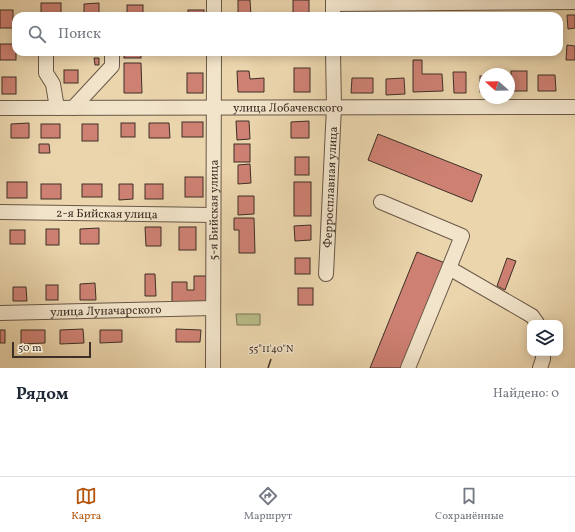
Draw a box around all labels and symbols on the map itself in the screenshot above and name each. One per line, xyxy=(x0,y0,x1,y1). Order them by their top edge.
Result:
north arrow xyxy=(479,68,515,104)
street label: улица Лобачевского xyxy=(233,100,343,117)
street label: Ферросплавная улица xyxy=(320,126,342,248)
street label: 5-я Бийская улица xyxy=(206,159,223,261)
street label: 2-я Бийская улица xyxy=(56,206,158,223)
street label: улица Луначарского xyxy=(50,302,162,321)
scale bar xyxy=(12,340,91,359)
text: 55°11'40"N xyxy=(249,342,294,356)

